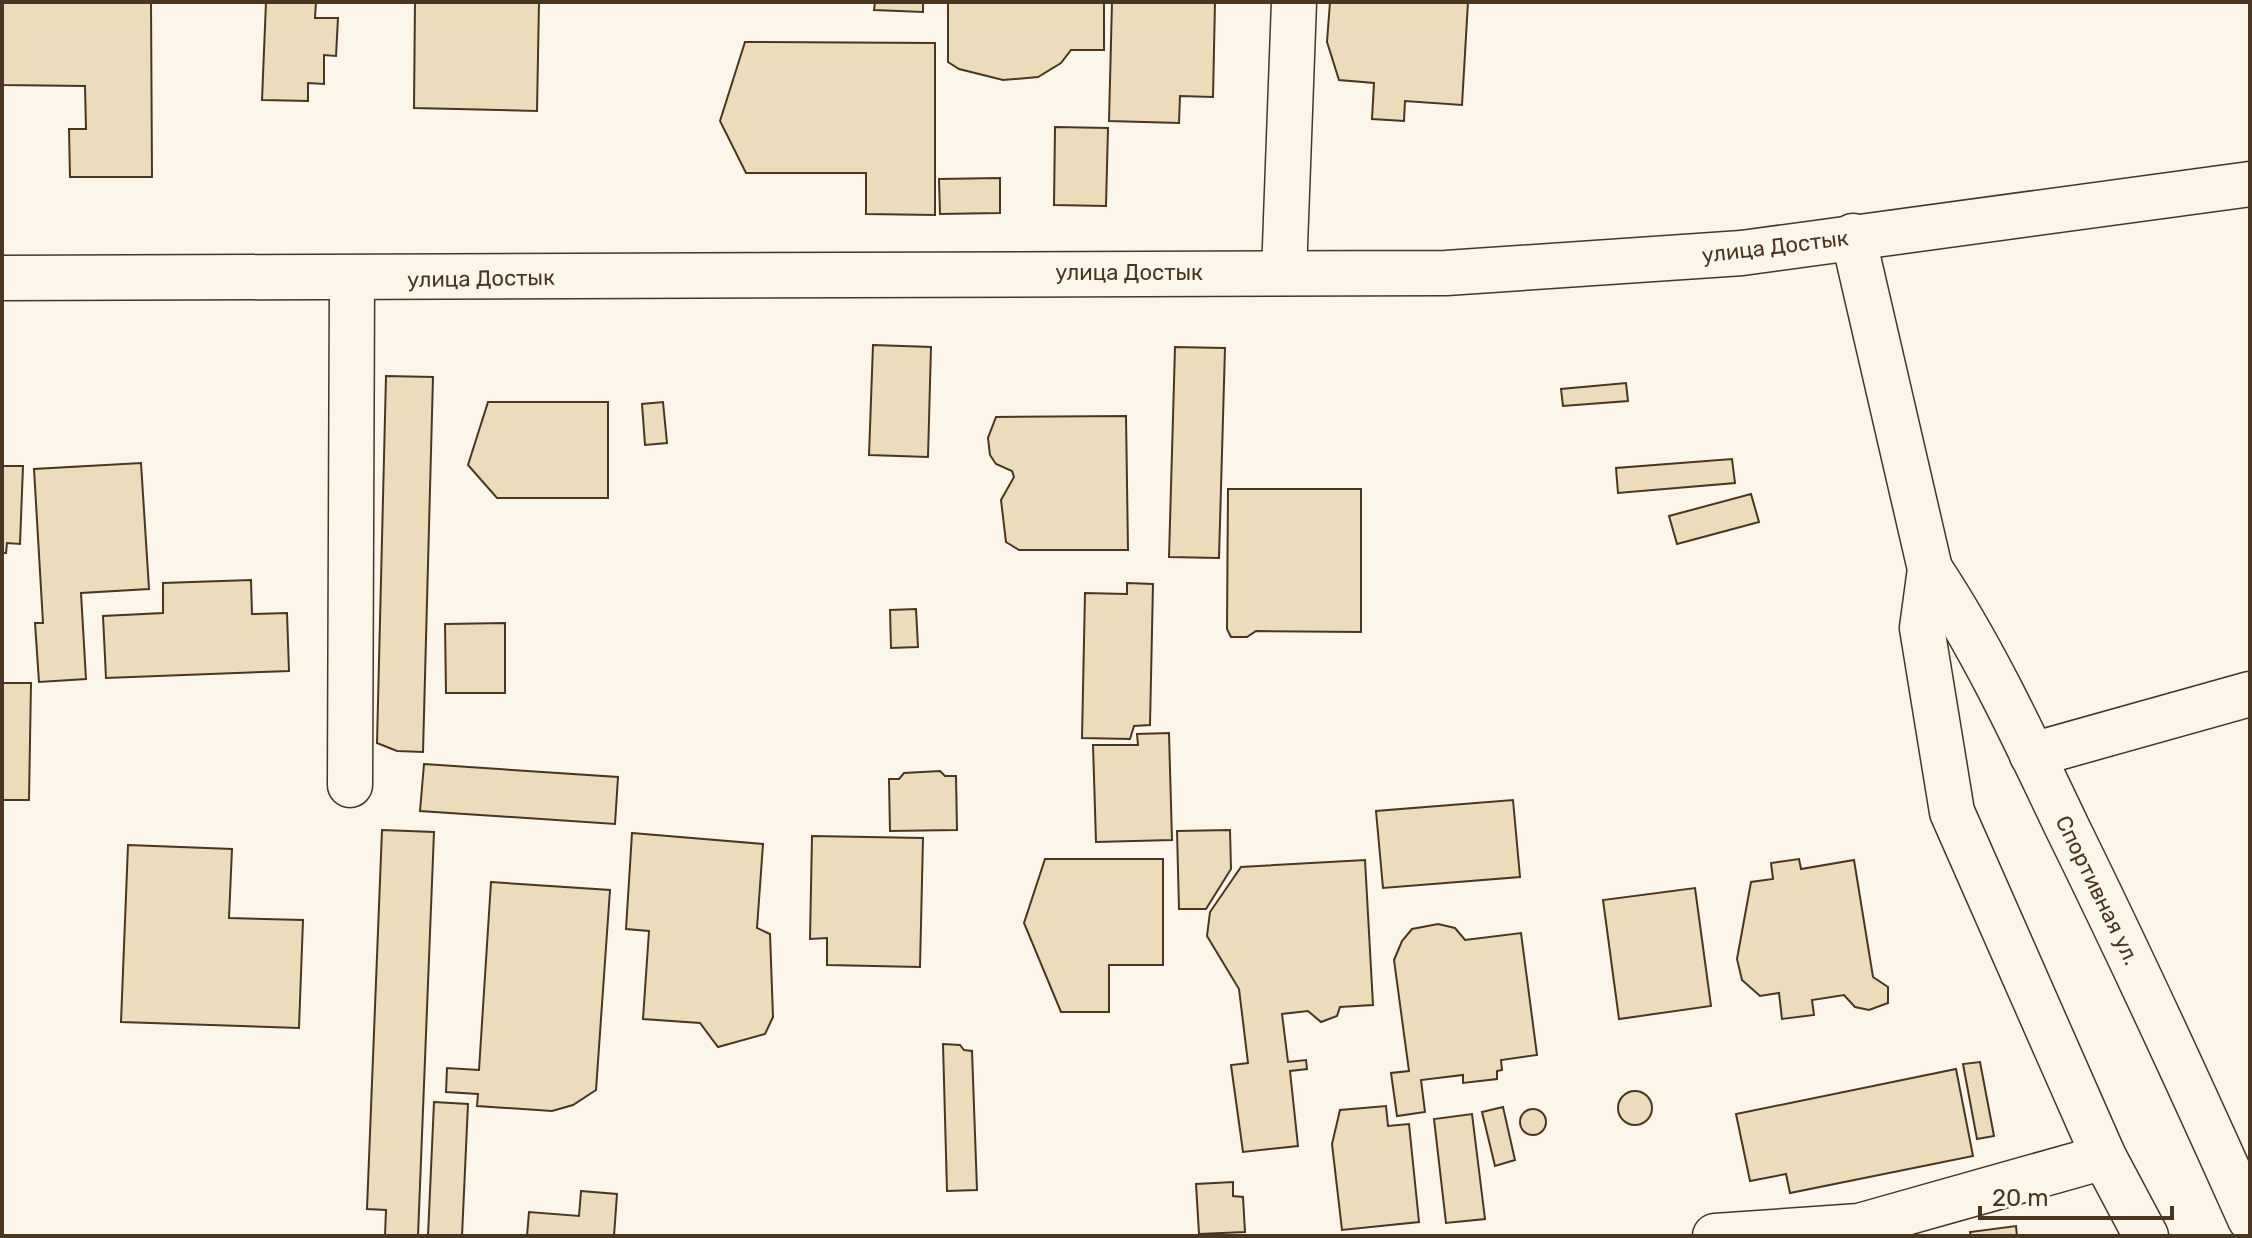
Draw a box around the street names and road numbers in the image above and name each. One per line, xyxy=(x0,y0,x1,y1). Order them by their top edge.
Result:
street label: улица Достык xyxy=(1700,224,1850,269)
street label: улица Достык xyxy=(1055,259,1203,286)
street label: улица Достык xyxy=(407,264,555,293)
street label: Спортивная ул. xyxy=(2050,811,2145,969)

